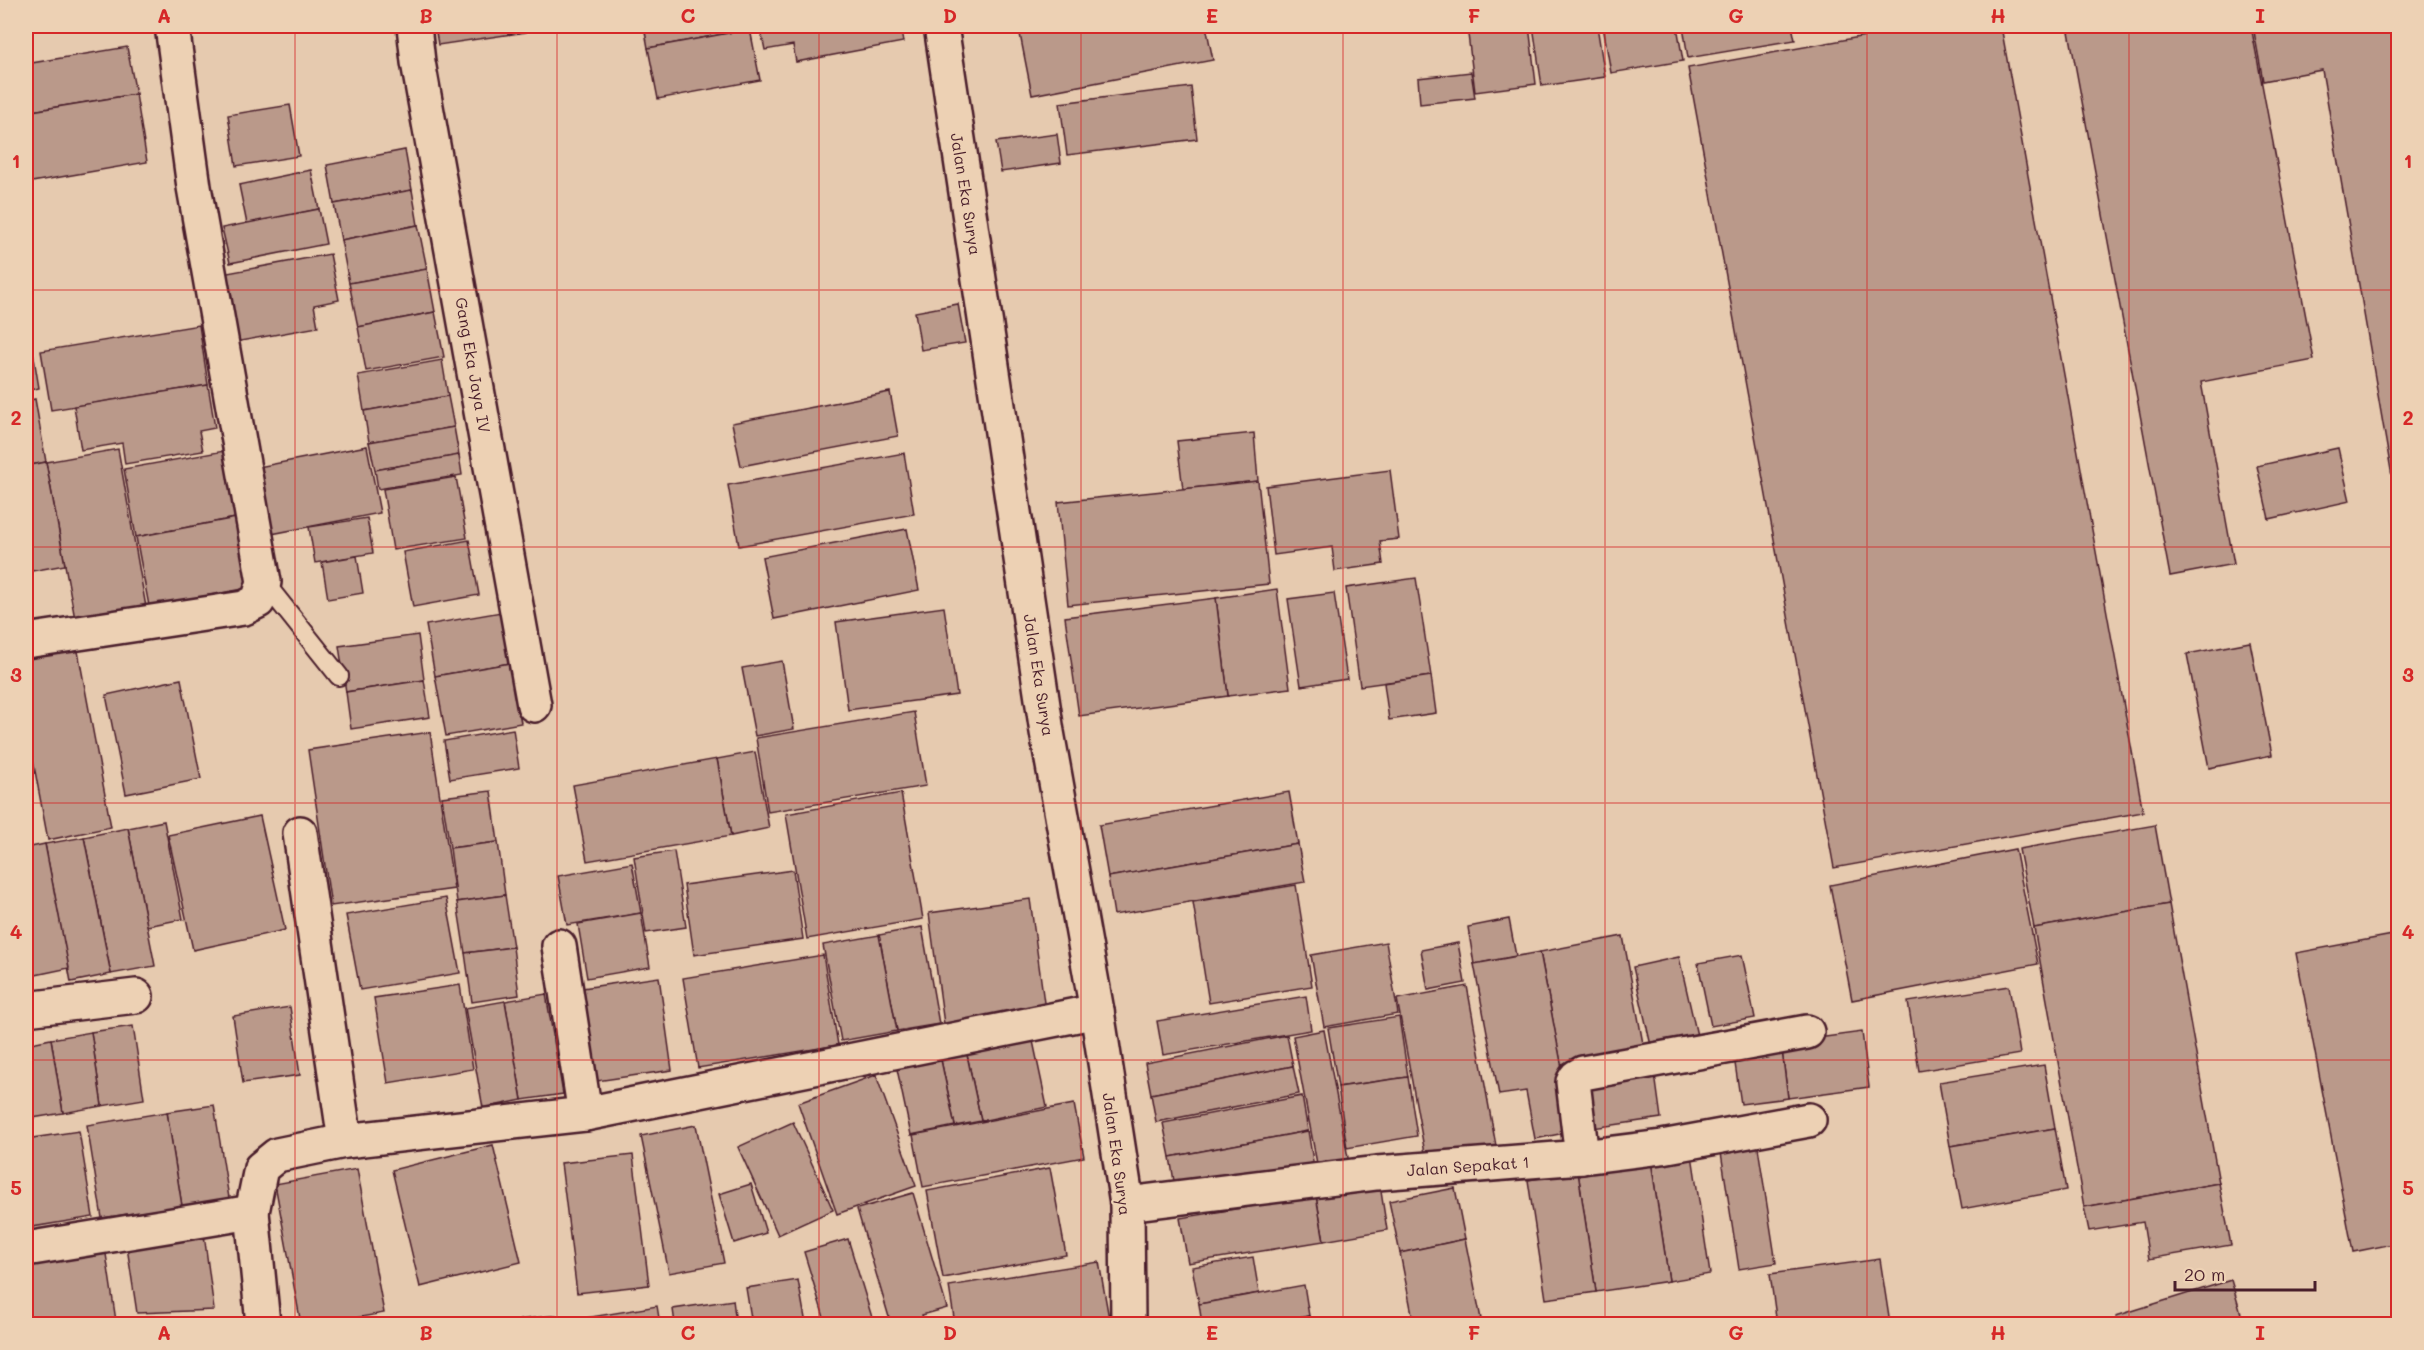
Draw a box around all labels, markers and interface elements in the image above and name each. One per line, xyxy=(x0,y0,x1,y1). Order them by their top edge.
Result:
text: A xyxy=(157,2,171,28)
text: B xyxy=(419,2,433,28)
text: C xyxy=(681,2,696,28)
text: D xyxy=(943,2,957,28)
text: E xyxy=(1206,2,1218,28)
text: F xyxy=(1468,2,1481,28)
text: G xyxy=(1728,2,1744,28)
text: H xyxy=(1990,2,2006,28)
text: I xyxy=(2255,2,2265,28)
street label: Jalan Eka Surya xyxy=(946,131,987,257)
text: 1 xyxy=(12,147,20,173)
text: 1 xyxy=(2404,147,2412,173)
street label: Gang Eka Jaya IV xyxy=(451,295,496,434)
text: 2 xyxy=(10,404,22,430)
text: 2 xyxy=(2402,404,2414,430)
street label: Jalan Eka Surya xyxy=(1019,612,1060,738)
text: 3 xyxy=(10,661,22,687)
text: 3 xyxy=(2402,661,2414,687)
text: 4 xyxy=(10,918,23,944)
text: 4 xyxy=(2402,918,2415,944)
street label: Jalan Eka Surya xyxy=(1098,1091,1136,1217)
street label: Jalan Sepakat 1 xyxy=(1406,1151,1530,1180)
text: 5 xyxy=(10,1174,22,1200)
text: 5 xyxy=(2402,1174,2414,1200)
scale bar xyxy=(2175,1254,2314,1292)
text: 20 m xyxy=(2184,1262,2225,1286)
text: A xyxy=(157,1319,171,1345)
text: B xyxy=(419,1319,433,1345)
text: C xyxy=(681,1319,696,1345)
text: D xyxy=(943,1319,957,1345)
text: E xyxy=(1206,1319,1218,1345)
text: F xyxy=(1468,1319,1481,1345)
text: G xyxy=(1728,1319,1744,1345)
text: H xyxy=(1990,1319,2006,1345)
text: I xyxy=(2255,1319,2265,1345)

